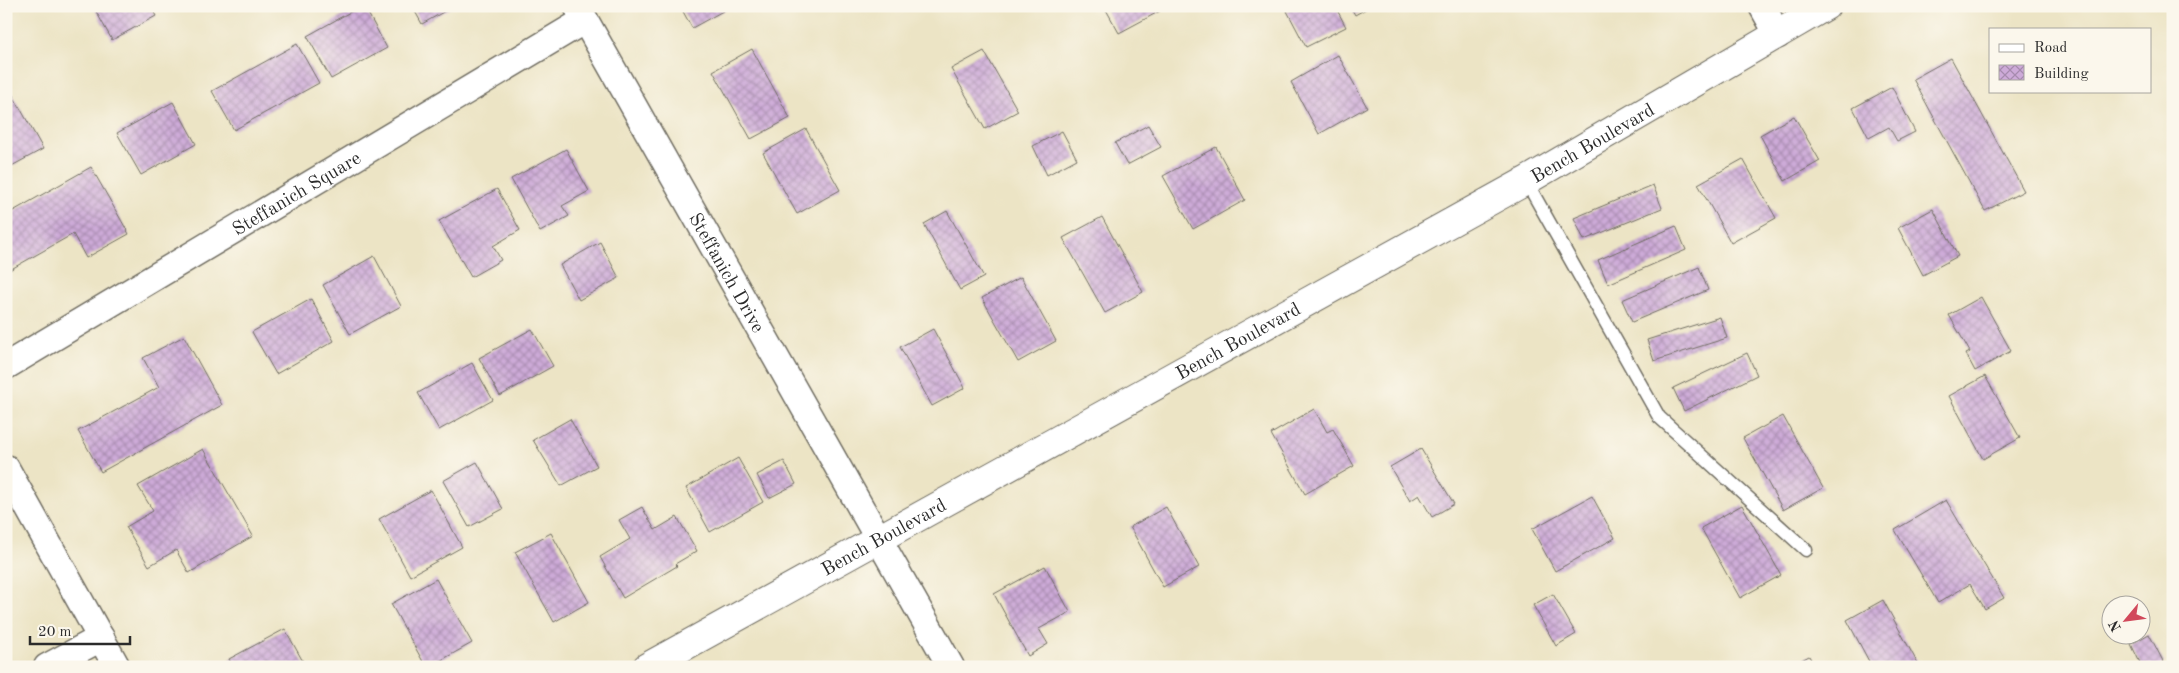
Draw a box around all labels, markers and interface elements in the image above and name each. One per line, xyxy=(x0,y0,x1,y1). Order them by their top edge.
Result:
legend xyxy=(1989,28,2152,92)
text: Road xyxy=(2034,41,2068,56)
text: Building xyxy=(2034,67,2089,82)
street label: Bench Boulevard xyxy=(1528,101,1658,188)
street label: Steffanich Square xyxy=(230,149,365,240)
street label: Steffanich Drive xyxy=(684,210,767,337)
street label: Bench Boulevard xyxy=(1173,301,1305,385)
street label: Bench Boulevard xyxy=(819,496,950,581)
north arrow xyxy=(2102,596,2152,646)
scale bar xyxy=(30,613,130,645)
text: N xyxy=(2107,617,2124,634)
text: 20 m xyxy=(38,625,72,640)

